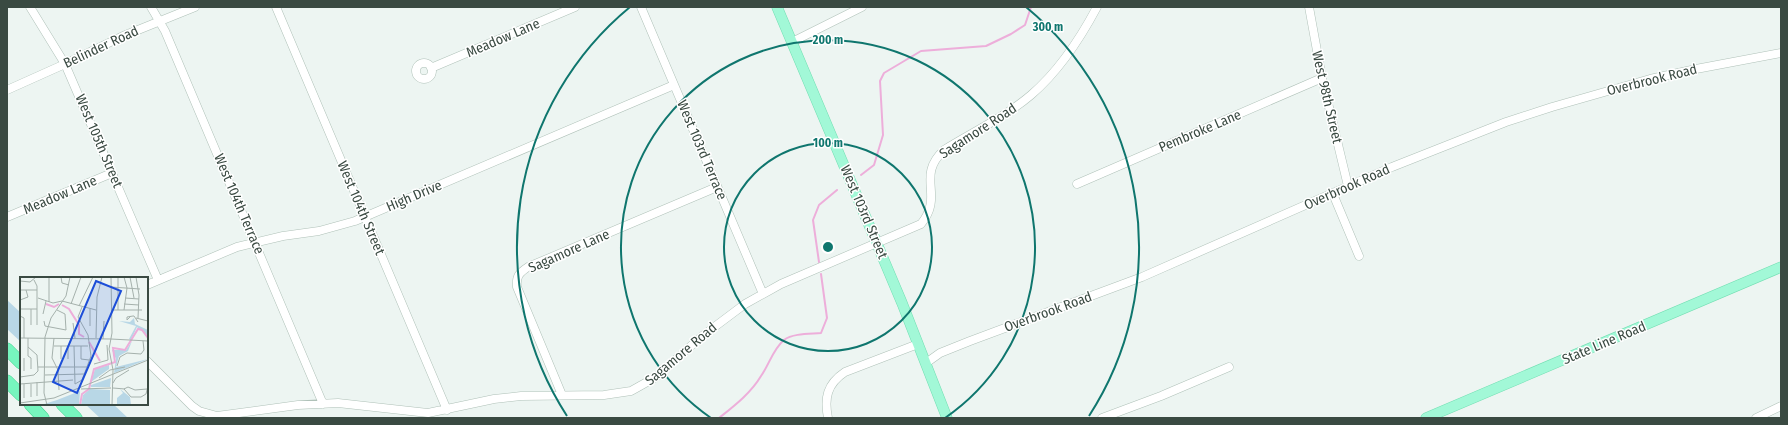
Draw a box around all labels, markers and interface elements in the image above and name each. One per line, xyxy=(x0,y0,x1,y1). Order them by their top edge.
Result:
street label: Meadow Lane xyxy=(464,15,542,61)
text: 300 m xyxy=(1032,20,1063,34)
street label: Belinder Road xyxy=(61,22,141,72)
text: 200 m xyxy=(812,33,843,47)
street label: West 98th Street xyxy=(1308,49,1346,145)
street label: Overbrook Road xyxy=(1605,61,1699,99)
street label: West 105th Street xyxy=(72,92,126,191)
street label: West 103rd Terrace xyxy=(673,98,731,203)
street label: Sagamore Road xyxy=(936,100,1020,162)
street label: Pembroke Lane xyxy=(1156,106,1244,156)
text: 100 m xyxy=(813,136,843,150)
street label: West 104th Terrace xyxy=(210,151,268,257)
street label: West 104th Street xyxy=(334,159,389,258)
street label: Overbrook Road xyxy=(1301,160,1393,214)
street label: West 103rd Street xyxy=(837,163,891,262)
street label: Meadow Lane xyxy=(21,172,99,218)
street label: High Drive xyxy=(384,177,445,215)
street label: Sagamore Lane xyxy=(526,226,612,276)
centre of rings xyxy=(821,240,835,254)
inset map xyxy=(20,277,148,405)
street label: Overbrook Road xyxy=(1002,288,1094,336)
street label: State Line Road xyxy=(1560,318,1648,368)
street label: Sagamore Road xyxy=(642,319,720,389)

